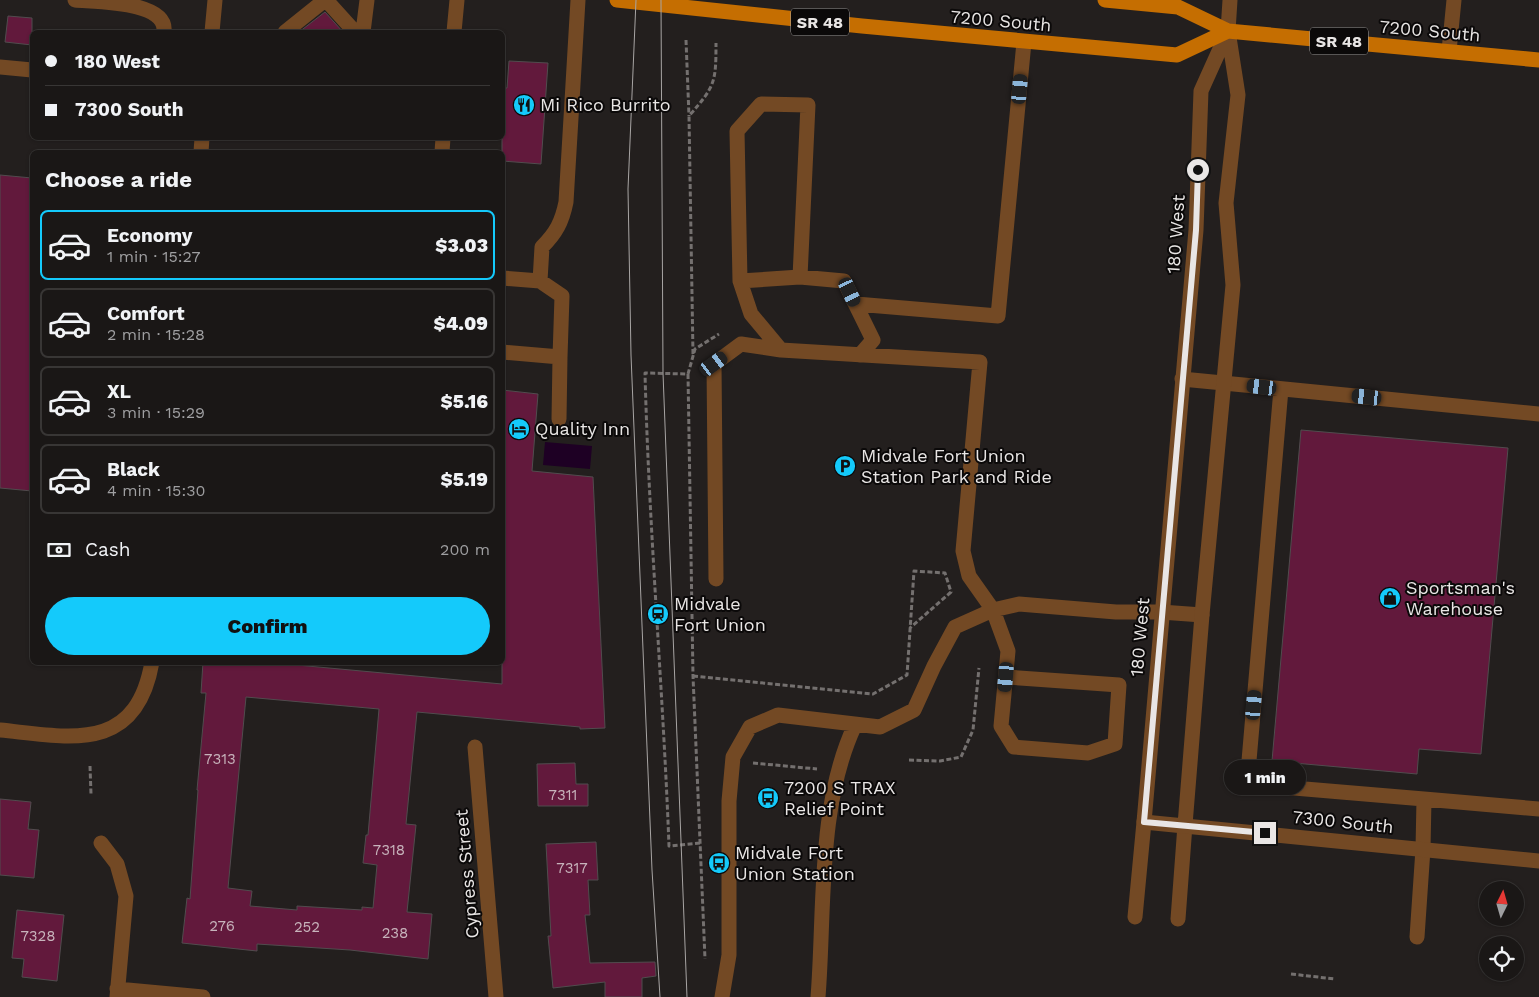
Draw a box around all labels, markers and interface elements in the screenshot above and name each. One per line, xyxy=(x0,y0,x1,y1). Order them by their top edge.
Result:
street label: 7200 South xyxy=(950,6,1052,35)
road number: SR 48 xyxy=(791,8,849,36)
street label: 7200 South xyxy=(1379,16,1481,45)
road number: SR 48 xyxy=(1310,27,1368,54)
text: 180 West xyxy=(75,50,160,73)
car xyxy=(1011,73,1028,105)
restaurant icon: Mi Rico Burrito xyxy=(512,93,536,117)
place label: Mi Rico Burrito xyxy=(540,94,671,115)
text: 7300 South xyxy=(75,98,183,121)
route start xyxy=(1187,159,1209,181)
text: Choose a ride xyxy=(45,167,192,192)
street label: 180 West xyxy=(1162,193,1189,274)
icon: car xyxy=(47,223,92,268)
text: Economy xyxy=(107,224,192,247)
text: $3.03 xyxy=(435,234,488,257)
text: 1 min · 15:27 xyxy=(107,247,201,266)
car xyxy=(836,275,863,309)
icon: car xyxy=(47,301,92,346)
text: Comfort xyxy=(107,302,185,325)
text: $4.09 xyxy=(434,312,488,335)
text: 2 min · 15:28 xyxy=(107,325,205,344)
car xyxy=(697,349,730,379)
car xyxy=(1246,378,1277,396)
icon: car xyxy=(47,379,92,424)
text: XL xyxy=(107,380,131,403)
car xyxy=(1351,388,1382,406)
text: $5.16 xyxy=(441,390,488,413)
text: 3 min · 15:29 xyxy=(107,403,205,422)
hotel icon: Quality Inn xyxy=(507,417,531,441)
place label: Quality Inn xyxy=(535,418,630,439)
place label: Midvale Fort Union Station Park and Ride xyxy=(861,445,1052,487)
parking icon: Midvale Fort Union Station Park and Ride xyxy=(833,454,857,478)
icon: car xyxy=(47,457,92,502)
text: Black xyxy=(107,458,160,481)
text: $5.19 xyxy=(441,468,488,491)
text: 4 min · 15:30 xyxy=(107,481,205,500)
icon: cash xyxy=(45,536,73,564)
text: Cash xyxy=(85,538,131,561)
text: 200 m xyxy=(440,540,490,559)
place label: Sportsman's Warehouse xyxy=(1406,577,1515,619)
shop icon: Sportsman's Warehouse xyxy=(1378,586,1402,610)
place label: Midvale Fort Union xyxy=(674,593,766,635)
street label: 180 West xyxy=(1126,596,1153,677)
button: Confirm xyxy=(45,597,490,655)
station icon: Midvale Fort Union xyxy=(646,602,670,626)
car xyxy=(997,661,1014,693)
car xyxy=(1245,689,1262,721)
house number: 7313 xyxy=(204,750,236,768)
callout: 1 min xyxy=(1224,760,1306,796)
text: 1 min xyxy=(1244,768,1286,787)
place label: 7200 S TRAX Relief Point xyxy=(784,777,896,819)
house number: 7311 xyxy=(549,786,577,804)
bus stop icon: 7200 S TRAX Relief Point xyxy=(756,786,780,810)
street label: 7300 South xyxy=(1292,806,1394,837)
street label: Cypress Street xyxy=(450,808,483,940)
route end xyxy=(1254,822,1276,844)
house number: 7318 xyxy=(373,841,405,859)
place label: Midvale Fort Union Station xyxy=(735,842,855,884)
bus stop icon: Midvale Fort Union Station xyxy=(707,851,731,875)
house number: 7317 xyxy=(556,859,588,877)
north arrow xyxy=(1479,881,1524,926)
map controls xyxy=(1479,881,1524,981)
house number: 276 xyxy=(209,917,235,935)
house number: 252 xyxy=(294,918,320,936)
house number: 238 xyxy=(382,924,408,942)
house number: 7328 xyxy=(20,927,56,945)
button: locate xyxy=(1479,936,1524,981)

